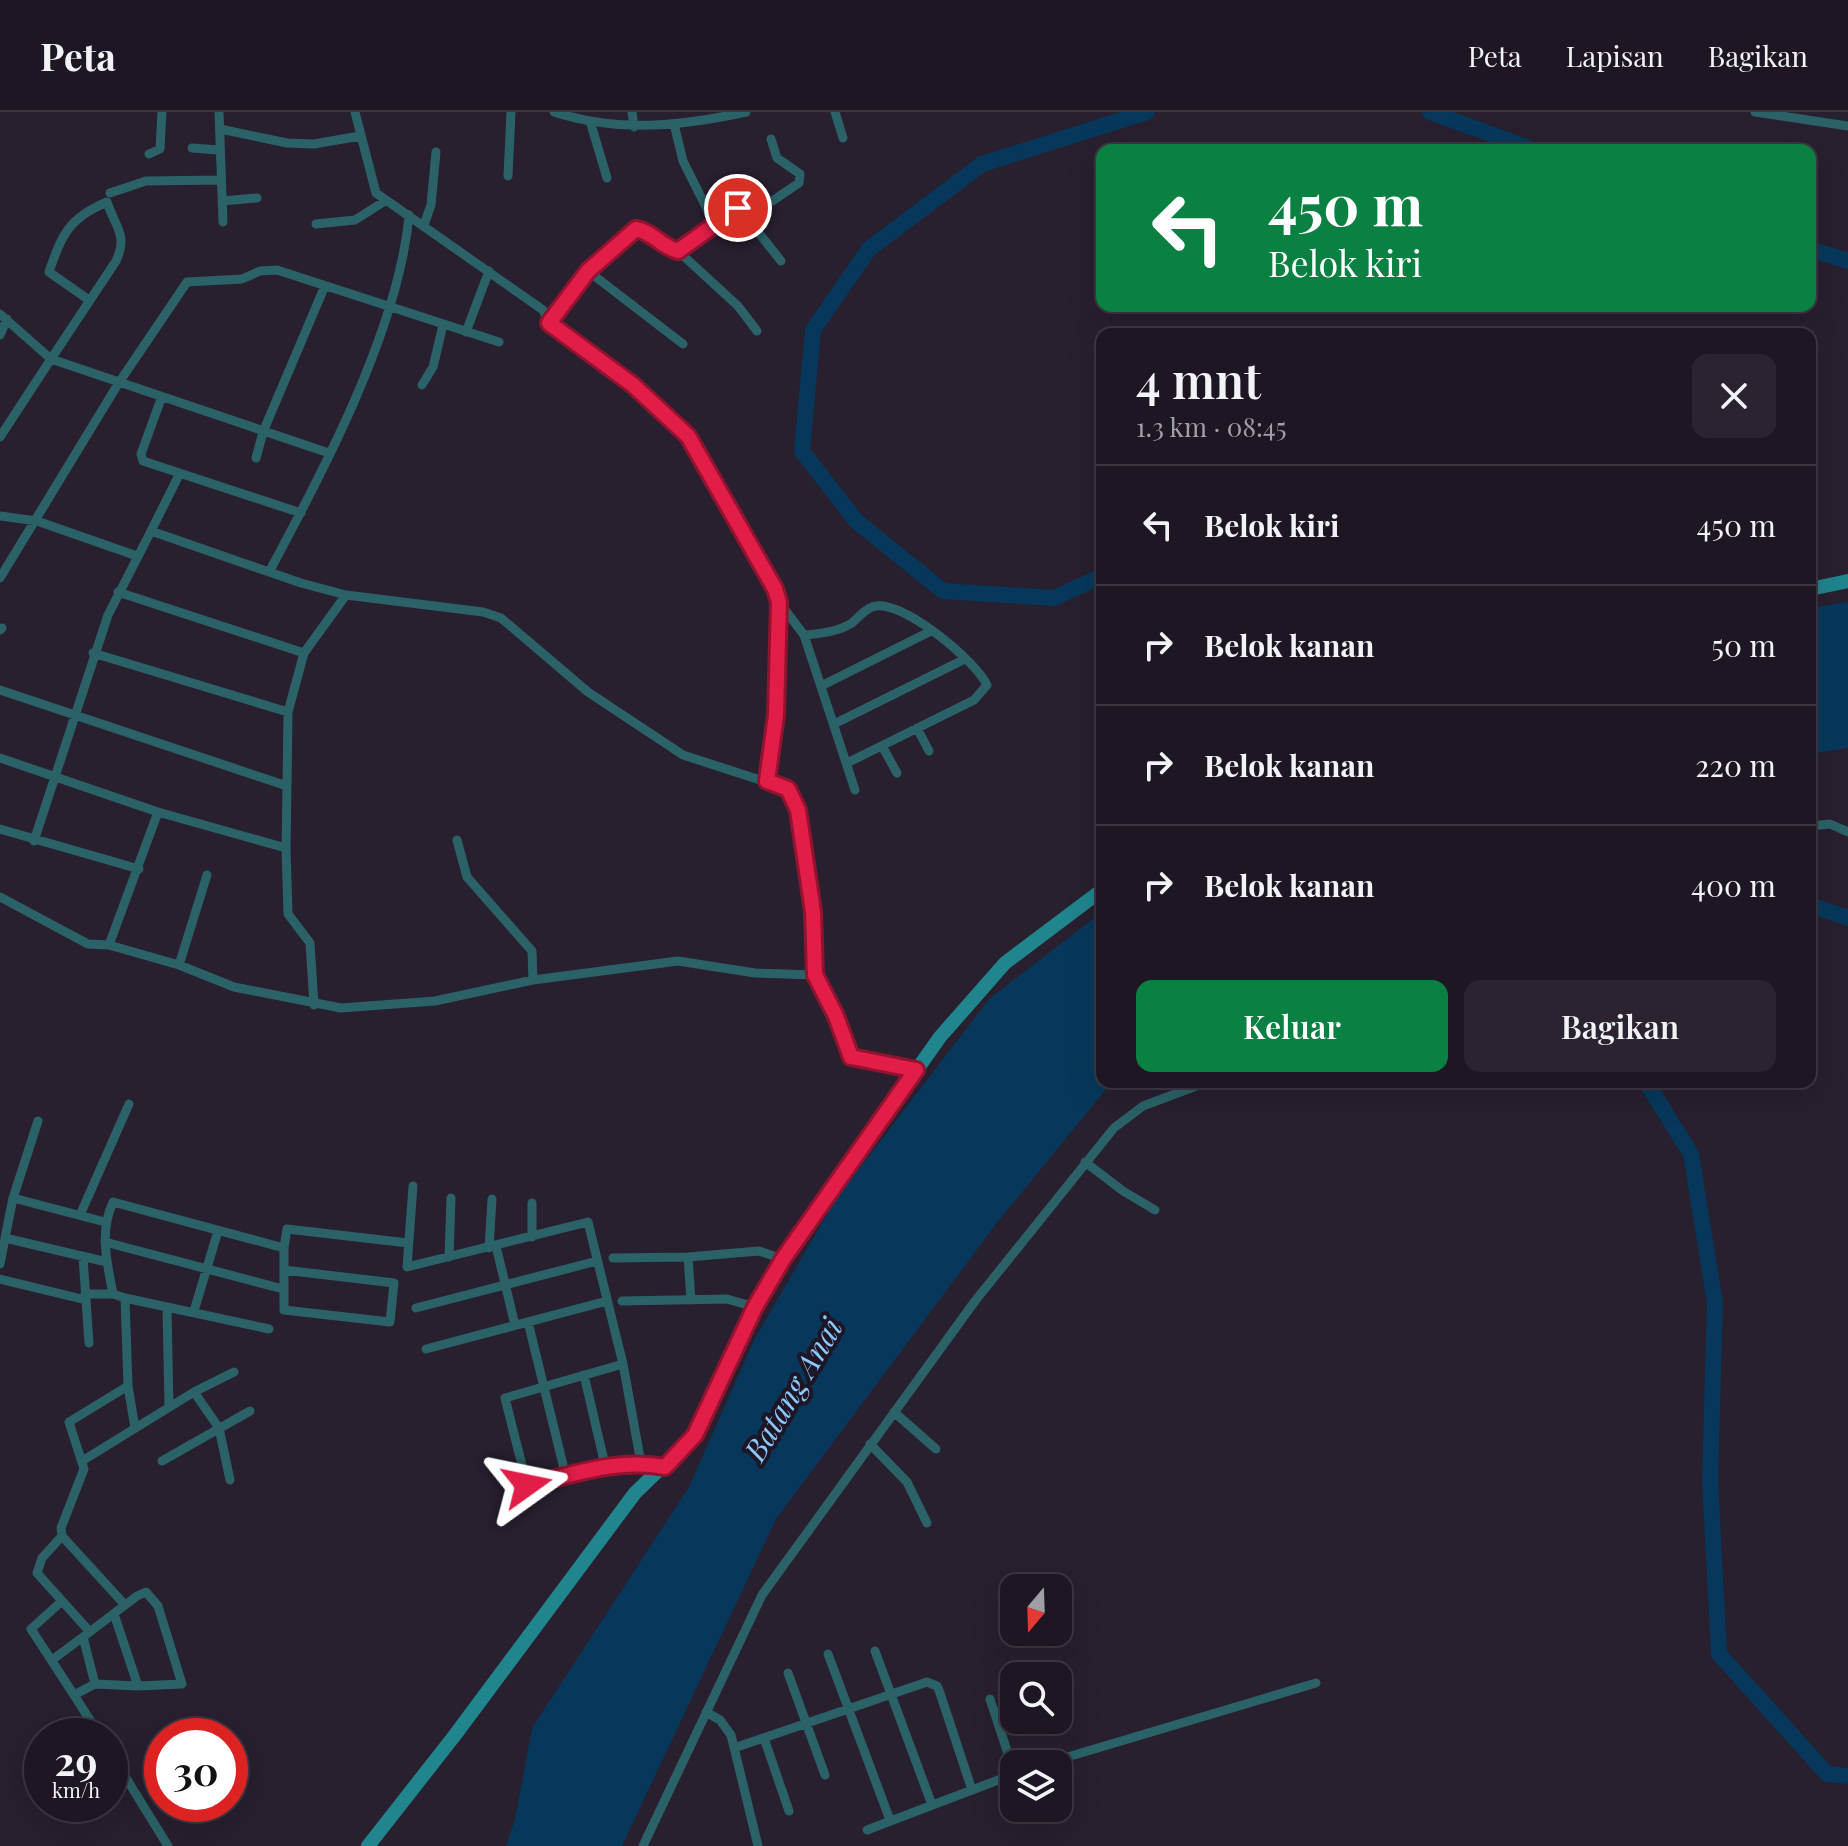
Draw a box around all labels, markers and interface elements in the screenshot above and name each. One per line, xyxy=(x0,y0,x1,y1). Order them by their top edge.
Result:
text: Peta xyxy=(40,30,116,81)
text: Peta xyxy=(1468,37,1522,74)
text: Lapisan xyxy=(1566,37,1664,74)
text: Bagikan xyxy=(1708,37,1808,74)
text: 450 m xyxy=(1268,166,1423,241)
pin xyxy=(704,174,772,242)
icon: left xyxy=(1136,176,1240,280)
icon: arrive xyxy=(716,186,760,230)
text: Belok kiri xyxy=(1268,238,1422,286)
text: 4 mnt xyxy=(1136,347,1261,411)
button: close xyxy=(1692,354,1776,438)
text: 1.3 km · 08:45 xyxy=(1136,409,1286,444)
icon: left xyxy=(1136,503,1180,547)
text: Belok kiri xyxy=(1204,505,1339,545)
text: 450 m xyxy=(1697,505,1776,545)
icon: right xyxy=(1136,623,1180,667)
text: Belok kanan xyxy=(1204,625,1374,665)
text: 50 m xyxy=(1711,625,1776,665)
icon: right xyxy=(1136,743,1180,787)
text: Belok kanan xyxy=(1204,745,1374,785)
text: 220 m xyxy=(1695,745,1776,785)
icon: right xyxy=(1136,863,1180,907)
text: Belok kanan xyxy=(1204,865,1374,905)
text: 400 m xyxy=(1691,865,1776,905)
button: Keluar xyxy=(1136,980,1448,1072)
button: Bagikan xyxy=(1464,980,1776,1072)
water label: Batang Anai xyxy=(733,1309,851,1469)
position arrow xyxy=(485,1443,569,1527)
north arrow xyxy=(1000,1574,1072,1646)
map controls xyxy=(1000,1574,1072,1822)
button: search xyxy=(1000,1662,1072,1734)
speed limit sign: 30 xyxy=(144,1718,248,1822)
text: 29 xyxy=(54,1733,98,1786)
button: layers xyxy=(1000,1750,1072,1822)
text: km/h xyxy=(52,1776,100,1803)

